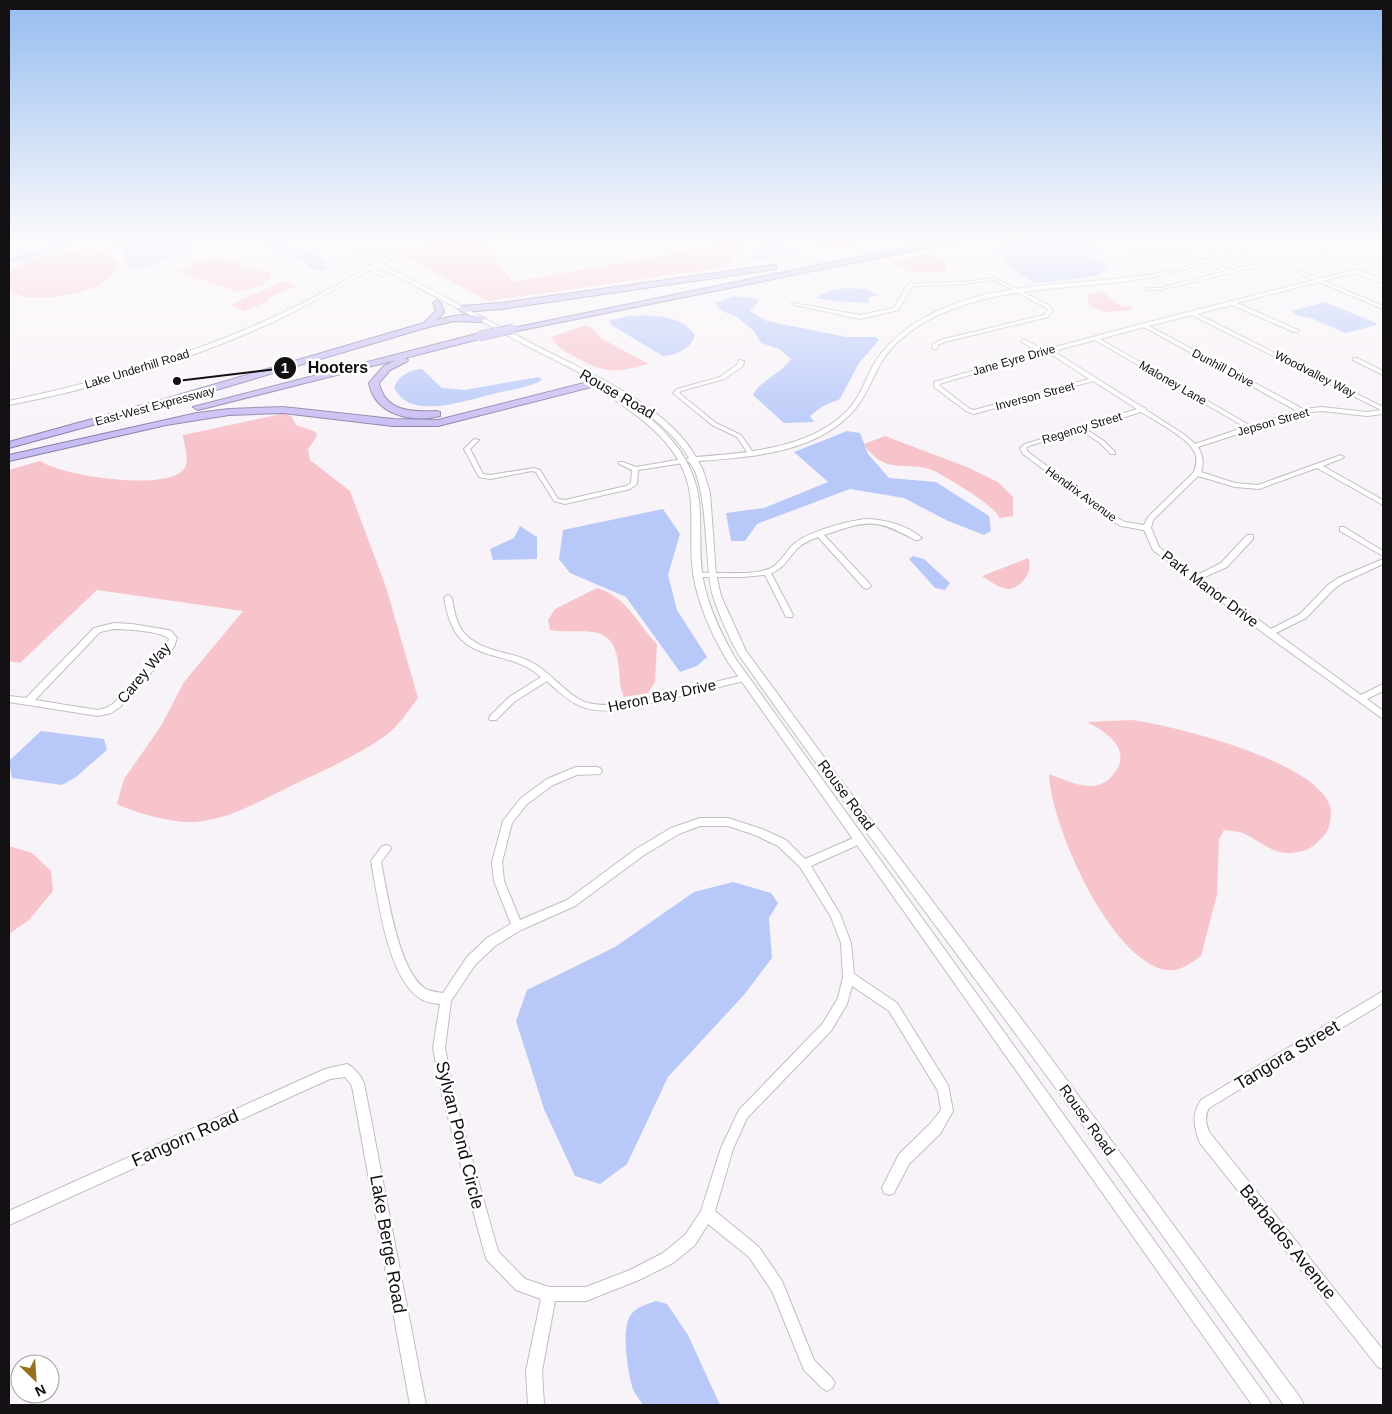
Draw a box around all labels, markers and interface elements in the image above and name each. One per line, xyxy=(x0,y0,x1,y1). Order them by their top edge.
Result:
street label: Jane Eyre Drive xyxy=(971,341,1057,378)
street label: Lake Underhill Road xyxy=(83,346,191,392)
street label: Dunhill Drive xyxy=(1190,346,1257,390)
street label: Woodvalley Way xyxy=(1272,348,1358,400)
callout: Hooters xyxy=(272,352,378,383)
street label: Maloney Lane xyxy=(1137,358,1209,408)
text: 1 xyxy=(281,359,289,376)
text: Hooters xyxy=(308,359,368,376)
street label: Rouse Road xyxy=(577,365,658,422)
street label: Inverson Street xyxy=(994,379,1077,413)
street label: East-West Expressway xyxy=(94,383,216,429)
street label: Jepson Street xyxy=(1235,405,1311,439)
street label: Regency Street xyxy=(1040,409,1124,447)
street label: Hendrix Avenue xyxy=(1043,463,1120,525)
street label: Park Manor Drive xyxy=(1159,547,1262,631)
street label: Carey Way xyxy=(113,639,174,706)
street label: Heron Bay Drive xyxy=(606,676,717,715)
street label: Rouse Road xyxy=(815,756,878,833)
street label: Tangora Street xyxy=(1231,1016,1343,1094)
street label: Sylvan Pond Circle xyxy=(432,1059,488,1211)
street label: Rouse Road xyxy=(1056,1081,1119,1158)
street label: Fangorn Road xyxy=(128,1105,242,1171)
street label: Lake Berge Road xyxy=(366,1173,410,1315)
street label: Barbados Avenue xyxy=(1236,1181,1340,1303)
north arrow xyxy=(10,1354,60,1404)
text: N xyxy=(33,1381,48,1400)

